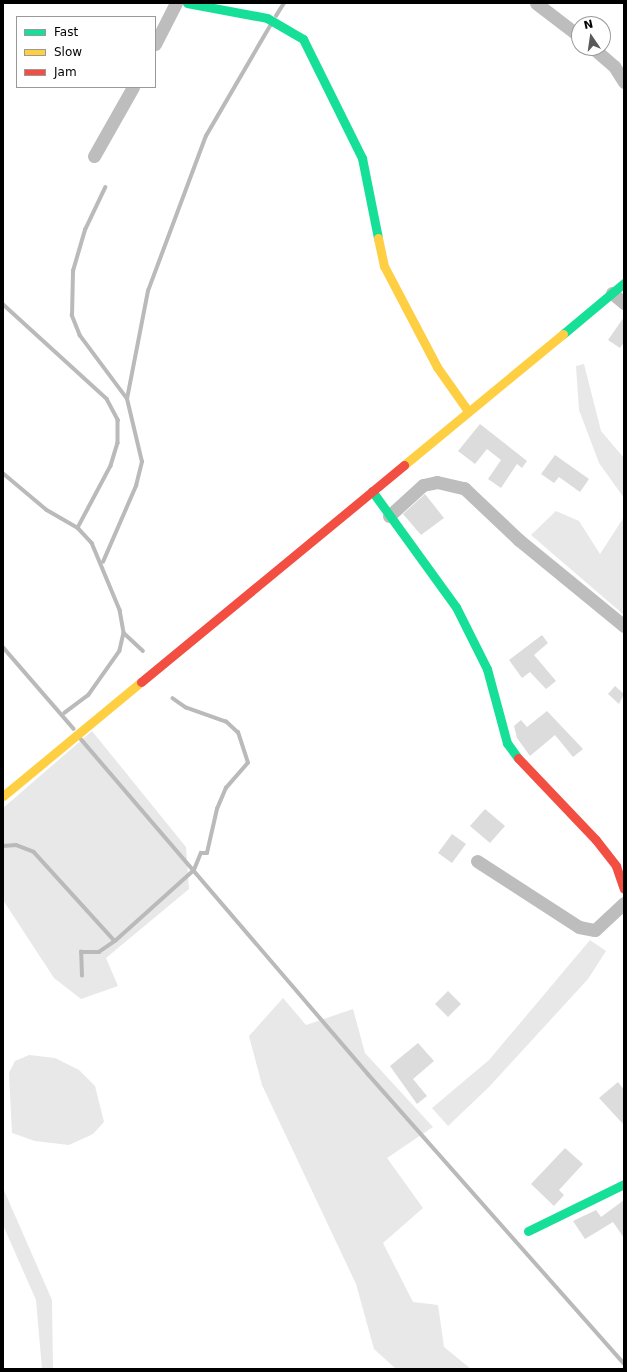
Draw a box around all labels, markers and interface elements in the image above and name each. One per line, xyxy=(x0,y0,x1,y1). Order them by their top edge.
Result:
legend xyxy=(16,16,156,88)
north arrow xyxy=(571,16,611,56)
text: N xyxy=(582,17,594,32)
text: Fast xyxy=(54,25,78,39)
text: Slow xyxy=(54,45,82,59)
text: Jam xyxy=(54,65,77,79)

